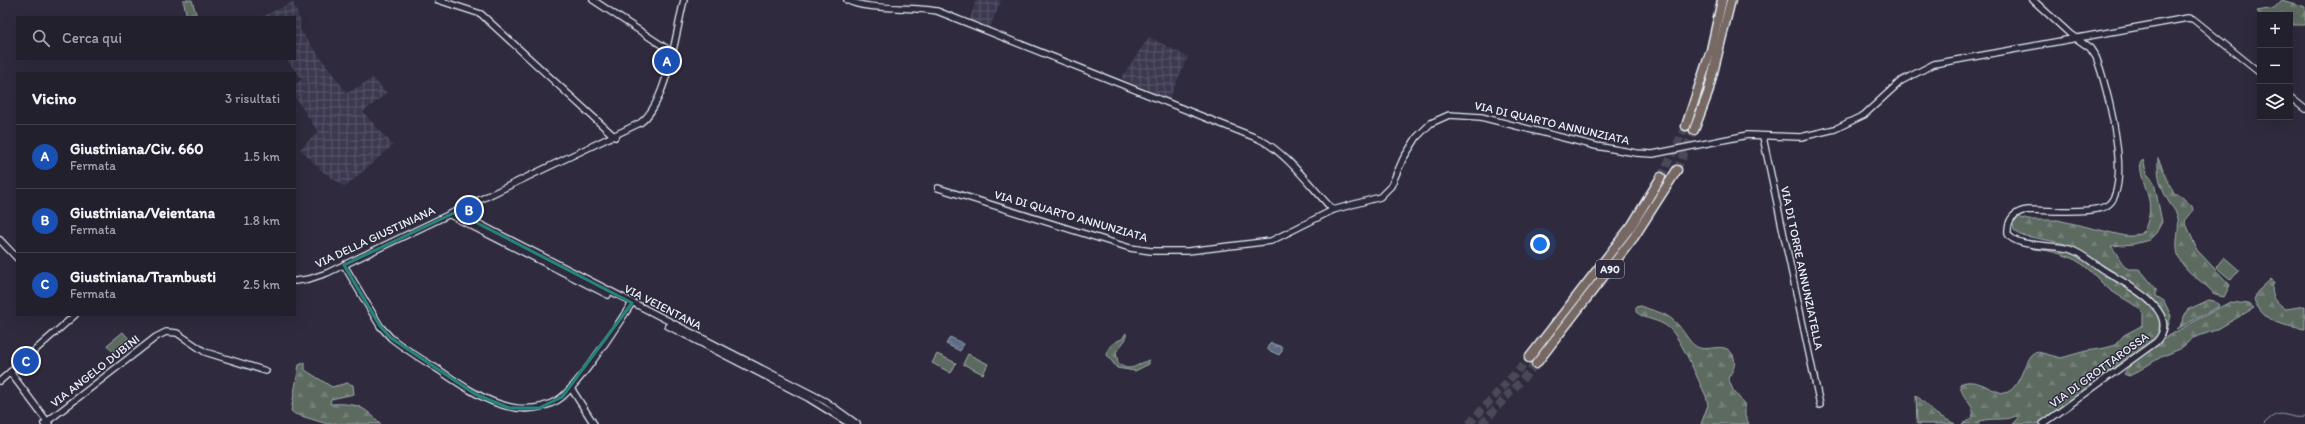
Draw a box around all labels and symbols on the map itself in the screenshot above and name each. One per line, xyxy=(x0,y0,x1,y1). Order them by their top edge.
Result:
pin: A xyxy=(654,46,680,76)
street label: VIA DI QUARTO ANNUNZIATA xyxy=(1473,98,1631,148)
street label: VIA DI TORRE ANNUNZIATELLA xyxy=(1778,185,1826,351)
street label: VIA DI QUARTO ANNUNZIATA xyxy=(993,187,1150,245)
pin: B xyxy=(456,195,482,225)
street label: VIA DELLA GIUSTINIANA xyxy=(313,203,437,271)
your location xyxy=(1530,234,1550,254)
road number: A90 xyxy=(1596,260,1624,278)
street label: VIA VEIENTANA xyxy=(622,281,704,333)
street label: VIA DI GROTTAROSSA xyxy=(2047,329,2152,411)
street label: VIA ANGELO DUBINI xyxy=(48,332,142,410)
pin: C xyxy=(13,346,39,376)

